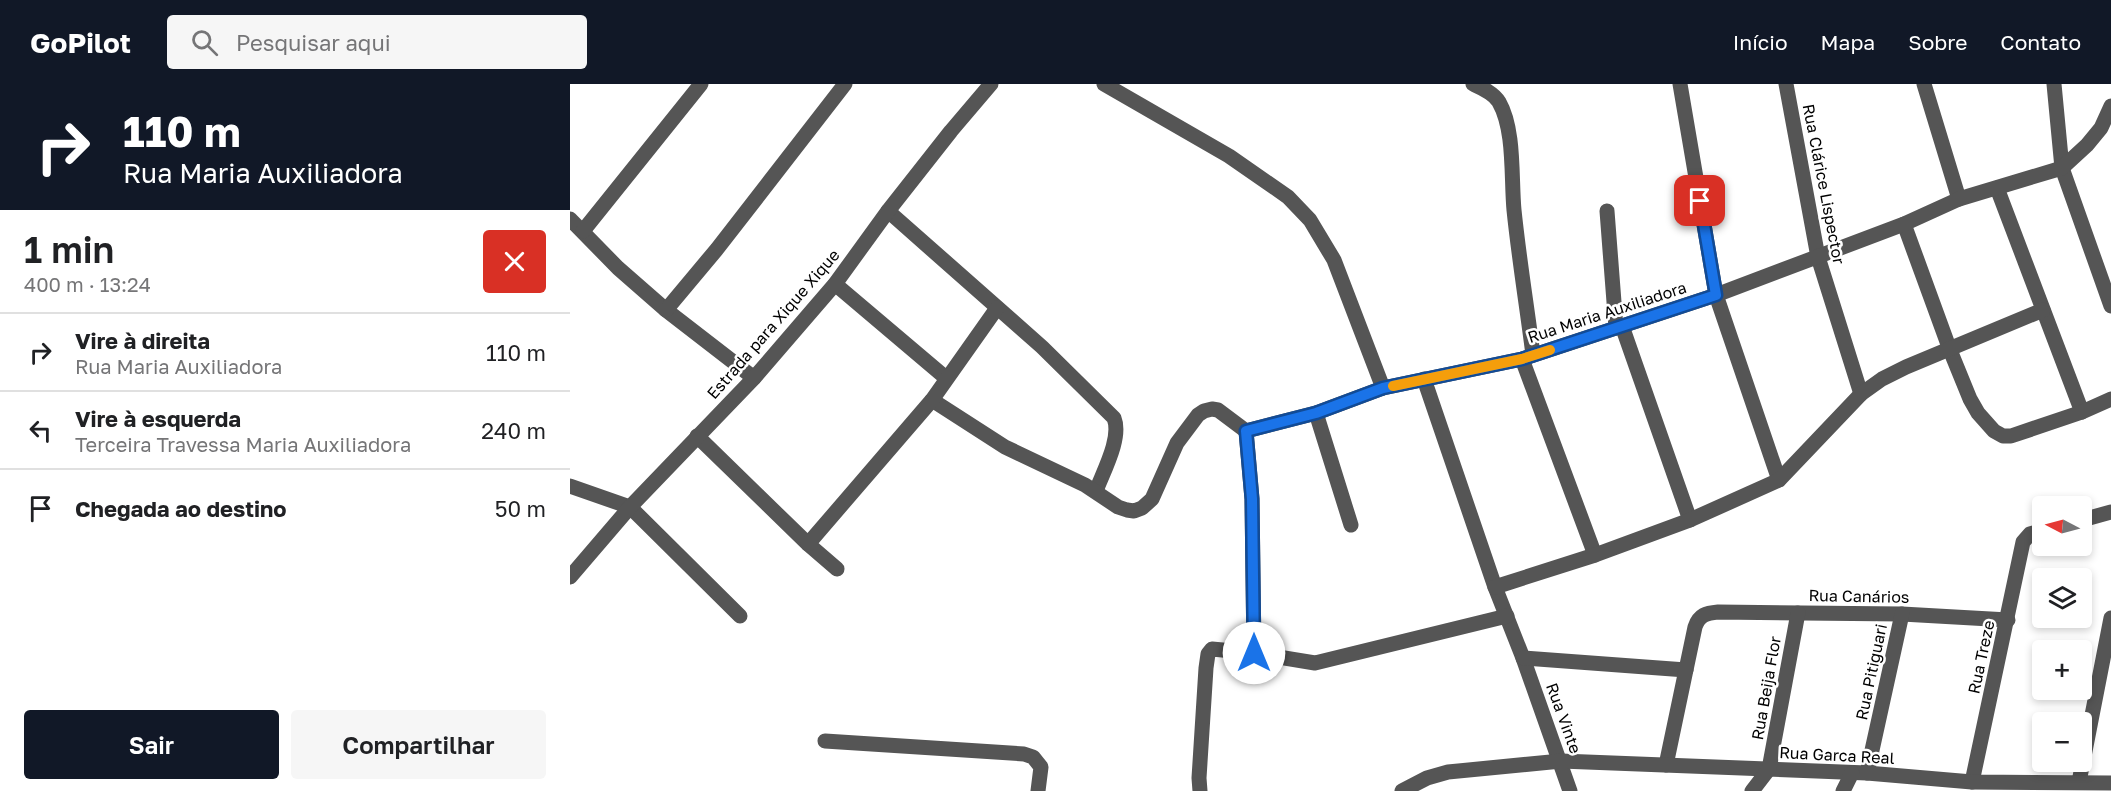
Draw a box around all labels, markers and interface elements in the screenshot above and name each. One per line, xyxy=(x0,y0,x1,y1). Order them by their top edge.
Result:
search box xyxy=(167,15,587,69)
text: GoPilot xyxy=(30,26,131,59)
icon: search xyxy=(188,26,221,59)
text: Pesquisar aqui xyxy=(236,29,391,56)
text: Início xyxy=(1733,29,1788,55)
text: Mapa xyxy=(1821,29,1875,55)
text: Sobre xyxy=(1908,29,1967,55)
text: Contato xyxy=(2000,29,2081,55)
street label: Rua Clárice Lispector xyxy=(1799,102,1849,266)
text: 110 m xyxy=(123,106,241,156)
icon: right xyxy=(24,108,102,186)
text: Rua Maria Auxiliadora xyxy=(123,157,403,189)
pin xyxy=(1674,175,1725,226)
icon: arrive xyxy=(1683,184,1716,217)
text: 1 min xyxy=(24,228,114,271)
button: close xyxy=(483,230,546,293)
street label: Estrada para Xique Xique xyxy=(702,245,844,403)
text: 400 m · 13:24 xyxy=(24,272,151,296)
street label: Rua Maria Auxiliadora xyxy=(1525,277,1689,347)
text: Vire à direita xyxy=(75,327,210,354)
icon: right xyxy=(24,336,57,369)
text: 110 m xyxy=(486,339,546,366)
text: Rua Maria Auxiliadora xyxy=(75,354,282,378)
text: Vire à esquerda xyxy=(75,405,241,432)
icon: left xyxy=(24,414,57,447)
text: 240 m xyxy=(481,417,546,444)
text: Terceira Travessa Maria Auxiliadora xyxy=(75,432,411,456)
icon: arrive xyxy=(24,492,57,525)
text: Chegada ao destino xyxy=(75,495,287,522)
text: 50 m xyxy=(495,495,546,522)
north arrow xyxy=(2032,496,2092,556)
map controls xyxy=(2032,496,2092,772)
button: layers xyxy=(2032,568,2092,628)
street label: Rua Canários xyxy=(1808,585,1910,607)
street label: Rua Treze xyxy=(1963,618,1999,696)
position arrow xyxy=(1222,621,1286,685)
street label: Rua Pitiguari xyxy=(1851,622,1891,722)
street label: Rua Beija Flor xyxy=(1747,634,1785,742)
button: + xyxy=(2032,640,2092,700)
street label: Rua Vinte xyxy=(1542,680,1586,756)
button: Sair xyxy=(24,710,279,779)
button: Compartilhar xyxy=(291,710,546,779)
button: − xyxy=(2032,712,2092,772)
street label: Rua Garca Real xyxy=(1779,742,1895,768)

